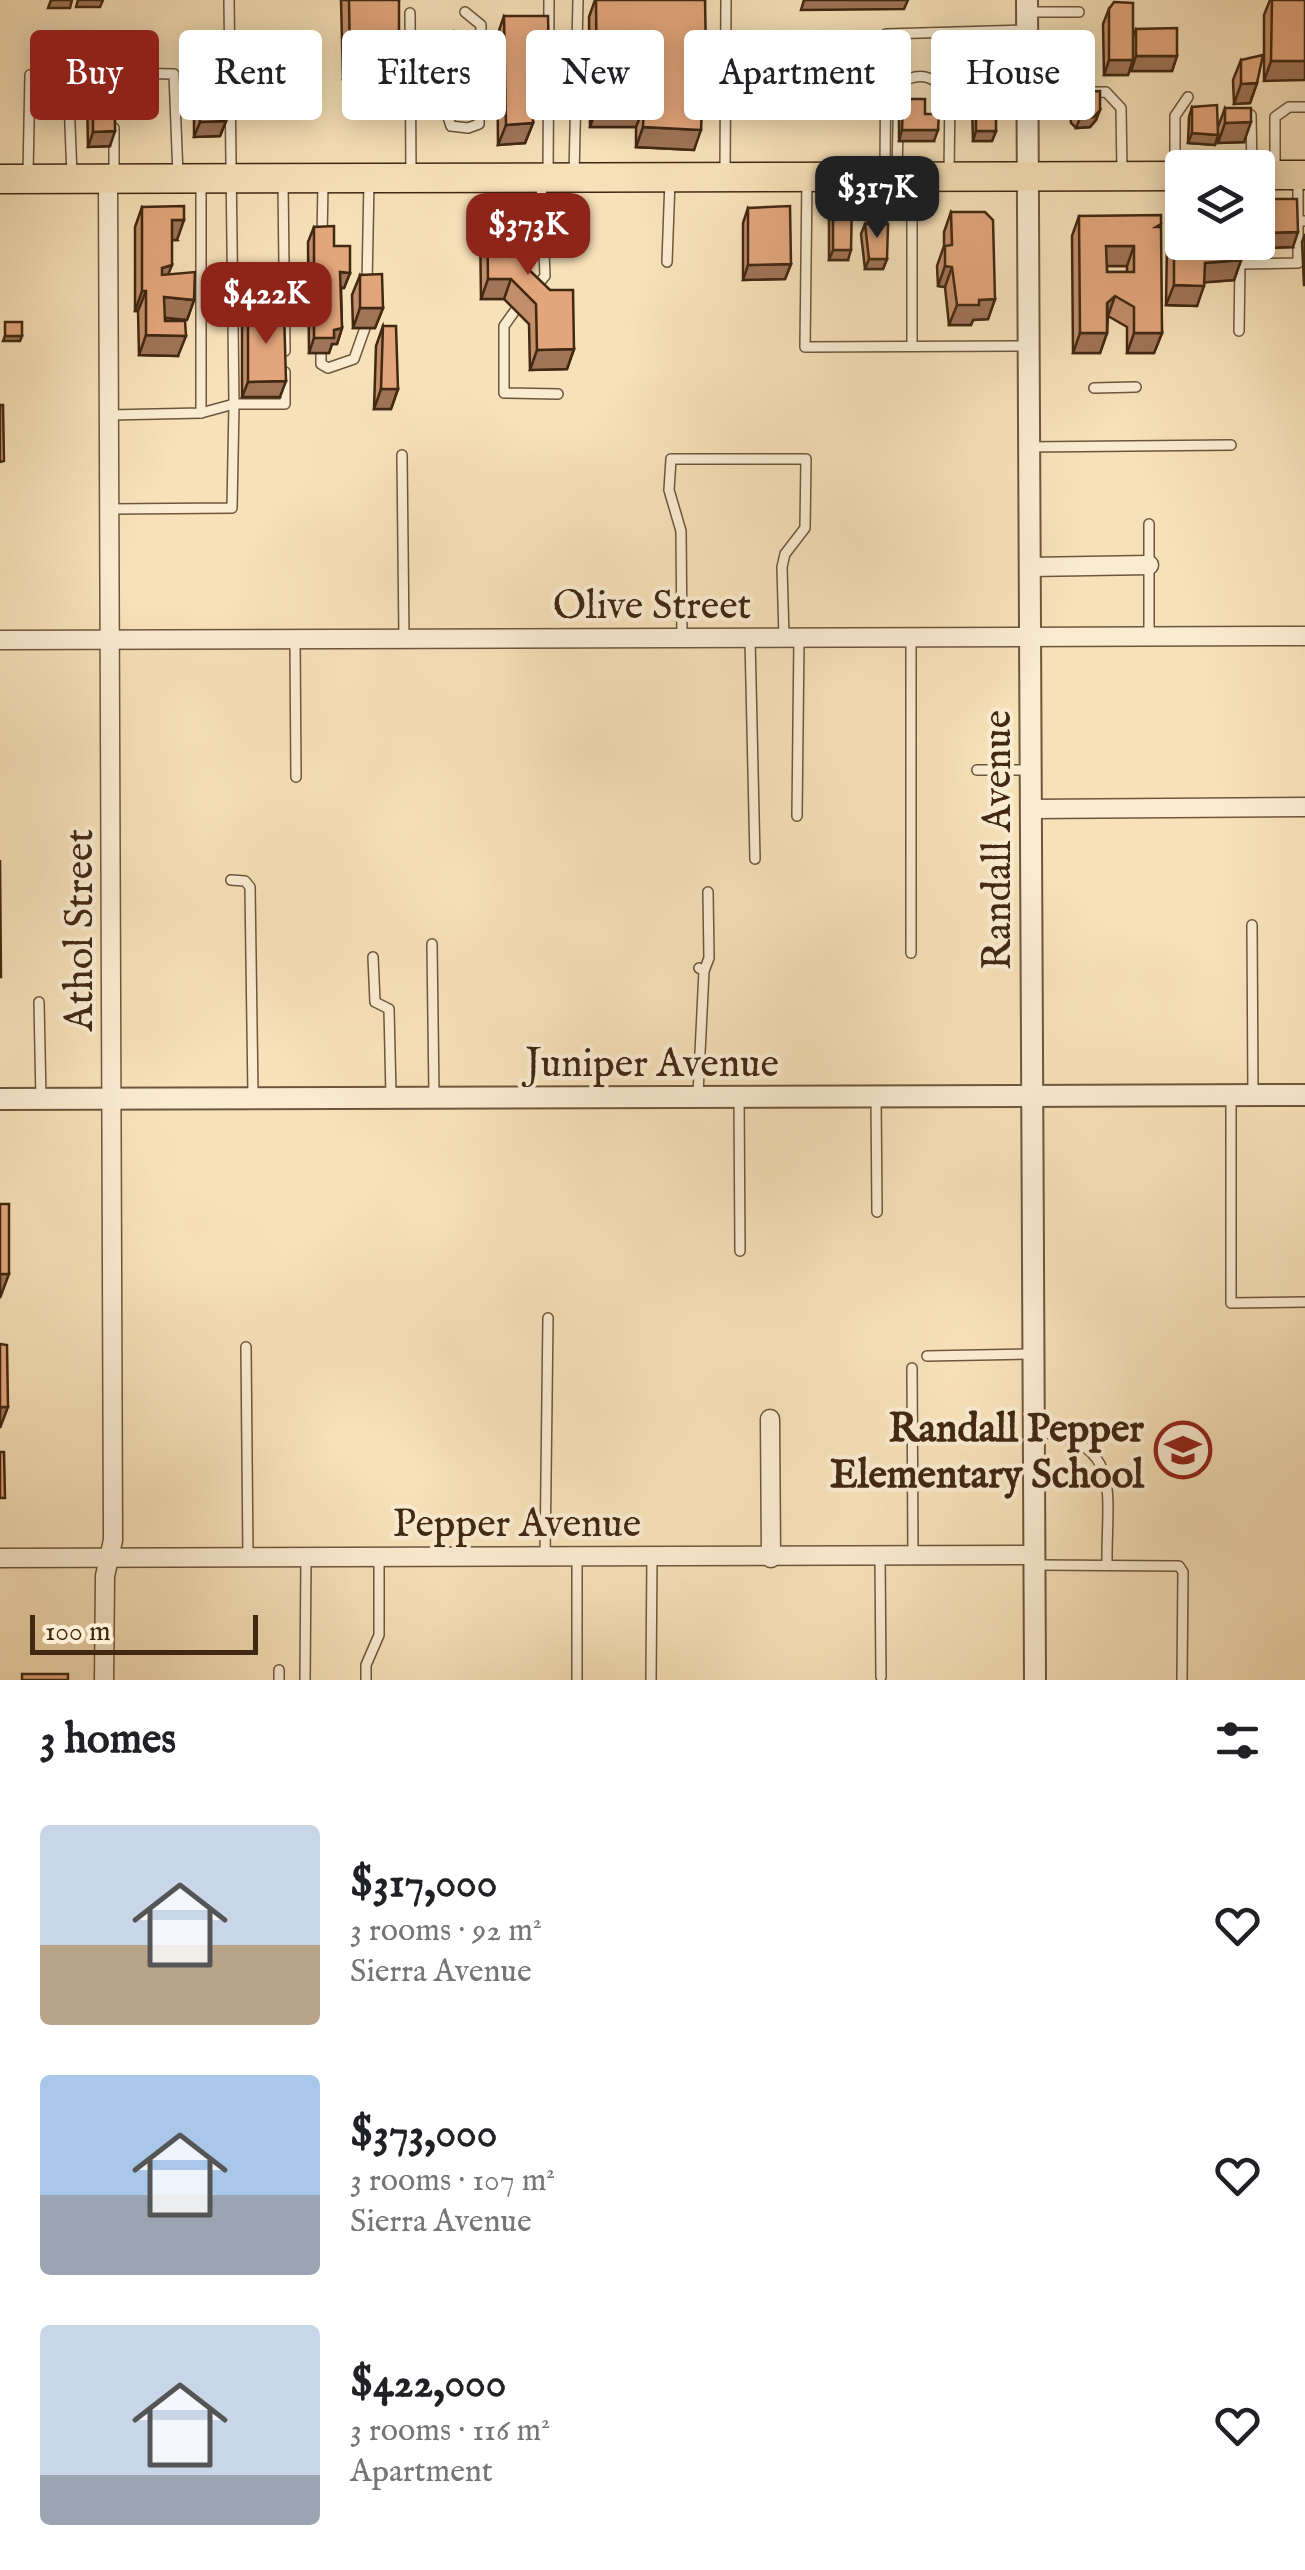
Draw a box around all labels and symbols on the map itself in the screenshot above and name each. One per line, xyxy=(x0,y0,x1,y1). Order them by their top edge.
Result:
pin: $317K xyxy=(807,156,947,241)
pin: $373K xyxy=(458,193,598,278)
pin: $422K xyxy=(196,262,336,347)
street label: Olive Street xyxy=(553,582,751,633)
street label: Randall Avenue xyxy=(974,710,1025,970)
street label: Athol Street xyxy=(56,829,107,1032)
street label: Juniper Avenue xyxy=(521,1040,779,1091)
place label: Randall Pepper Elementary School xyxy=(830,1405,1145,1502)
school or university icon: Randall Pepper Elementary School xyxy=(1153,1420,1213,1480)
street label: Pepper Avenue xyxy=(393,1500,641,1551)
scale bar xyxy=(30,1610,258,1654)

